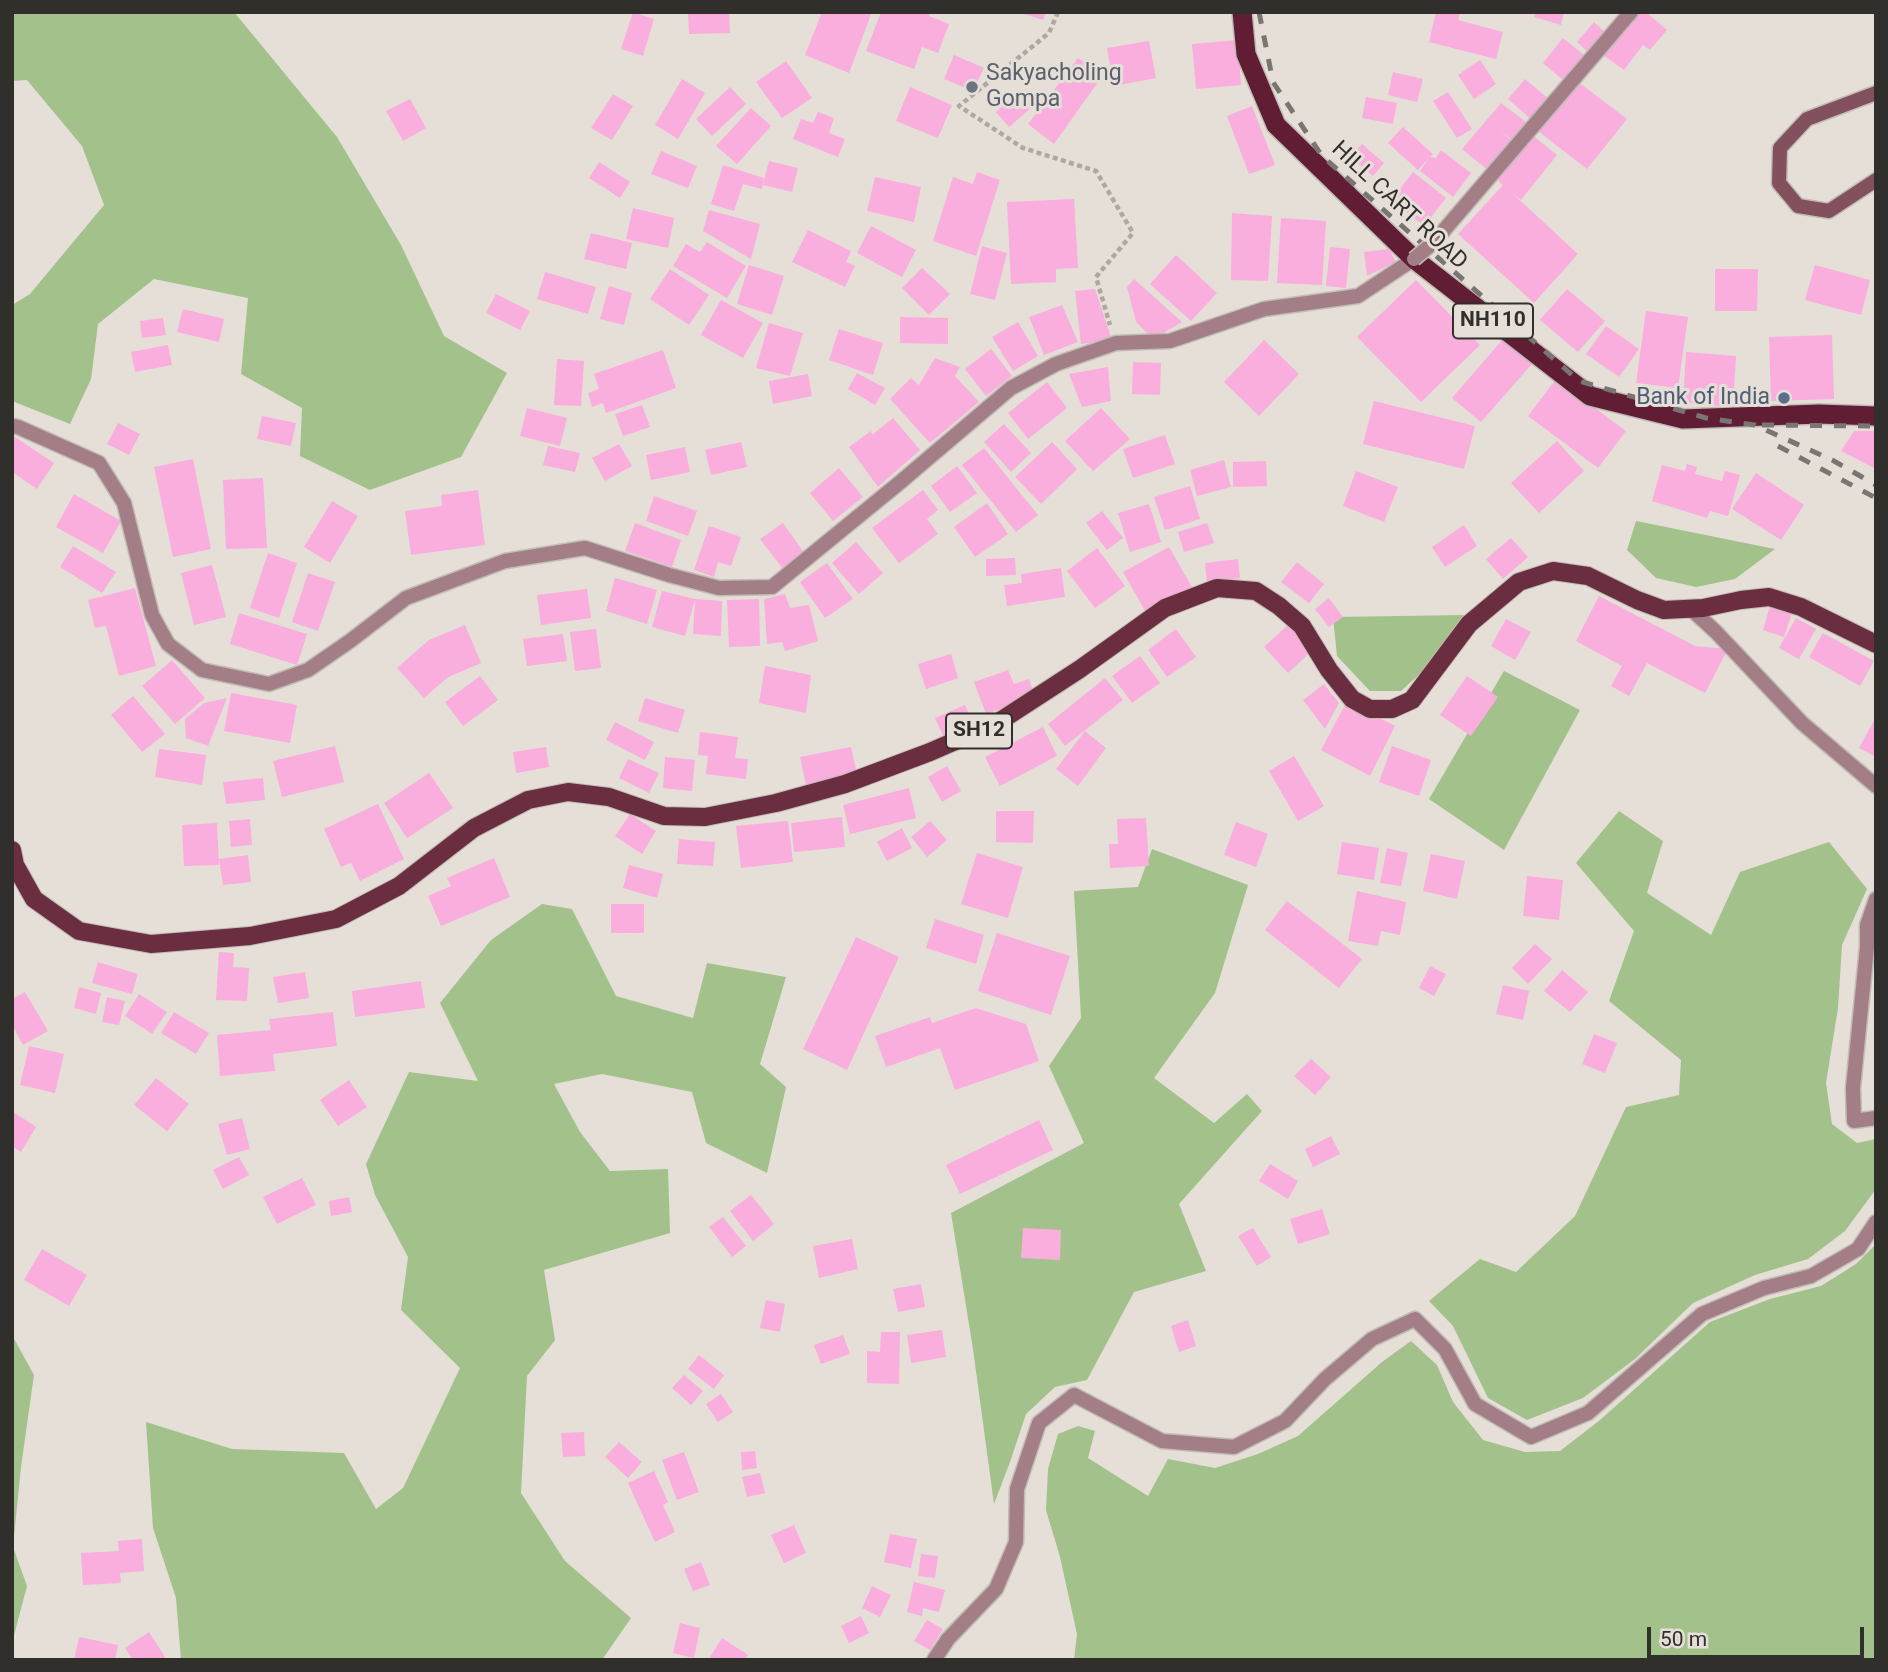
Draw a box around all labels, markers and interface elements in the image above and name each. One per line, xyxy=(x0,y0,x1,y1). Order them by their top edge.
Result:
place label: Sakyacholing Gompa xyxy=(986,60,1122,114)
marker: Sakyacholing Gompa xyxy=(964,79,980,95)
street label: HILL CART ROAD xyxy=(1325,136,1473,276)
road number: NH110 xyxy=(1453,304,1533,338)
place label: Bank of India xyxy=(1636,384,1770,412)
marker: Bank of India xyxy=(1776,390,1792,406)
road number: SH12 xyxy=(946,714,1012,748)
scale bar xyxy=(1650,1612,1867,1656)
text: 50 m xyxy=(1660,1627,1707,1651)

